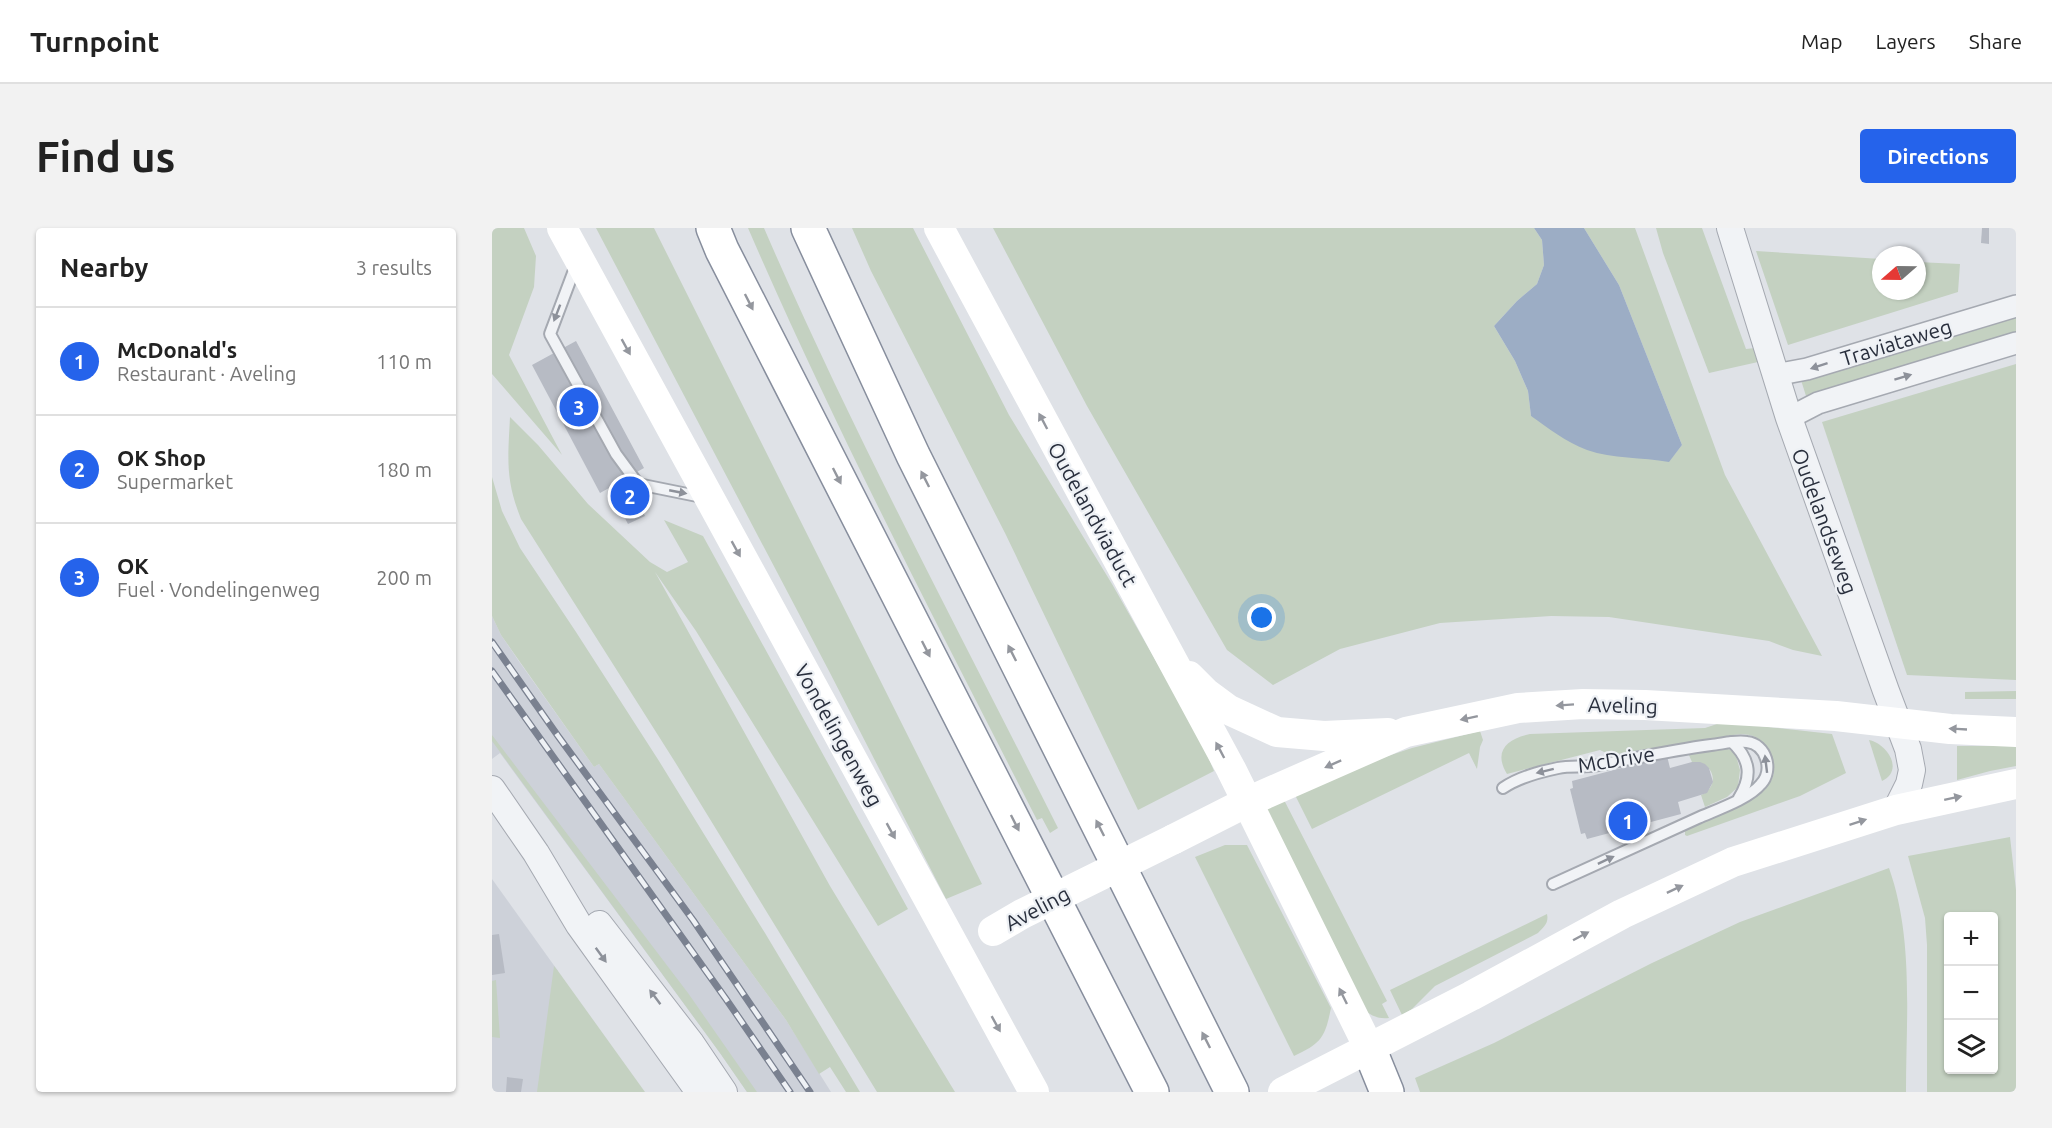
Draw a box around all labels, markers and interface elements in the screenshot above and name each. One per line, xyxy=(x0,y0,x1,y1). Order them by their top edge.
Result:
text: Turnpoint xyxy=(30,26,159,57)
text: Map xyxy=(1801,29,1842,53)
text: Layers xyxy=(1875,29,1936,53)
text: Share xyxy=(1969,29,2022,53)
button: Directions xyxy=(1860,129,2016,183)
text: Find us xyxy=(36,133,175,180)
north arrow xyxy=(1872,246,1926,300)
text: Nearby xyxy=(60,253,148,282)
text: 3 results xyxy=(356,256,432,279)
one-way arrow xyxy=(744,294,754,311)
one-way arrow xyxy=(552,305,562,323)
street label: Traviataweg xyxy=(1838,314,1954,370)
text: McDonald's xyxy=(117,337,237,362)
one-way arrow xyxy=(621,339,631,356)
text: 1 xyxy=(74,350,85,373)
text: 110 m xyxy=(376,350,432,373)
one-way arrow xyxy=(1810,361,1828,371)
text: Restaurant · Aveling xyxy=(117,362,296,385)
one-way arrow xyxy=(1894,372,1912,381)
pin: 3 xyxy=(560,384,598,429)
one-way arrow xyxy=(1038,412,1048,429)
street label: Oudelandviaduct xyxy=(1043,438,1143,590)
text: OK Shop xyxy=(117,445,206,470)
street label: Oudelandseweg xyxy=(1787,445,1863,597)
text: 2 xyxy=(74,458,85,481)
text: 180 m xyxy=(376,458,432,481)
one-way arrow xyxy=(833,467,842,484)
text: Supermarket xyxy=(117,470,233,493)
one-way arrow xyxy=(920,470,930,487)
pin: 2 xyxy=(610,474,650,518)
one-way arrow xyxy=(668,488,687,497)
one-way arrow xyxy=(731,541,741,558)
text: OK xyxy=(117,553,149,578)
text: 3 xyxy=(74,566,85,589)
text: 200 m xyxy=(376,566,432,589)
text: Fuel · Vondelingenweg xyxy=(117,578,320,601)
your location xyxy=(1247,603,1276,632)
one-way arrow xyxy=(921,641,931,658)
one-way arrow xyxy=(1008,645,1017,662)
street label: Vondelingenweg xyxy=(790,660,888,810)
street label: Aveling xyxy=(1588,692,1658,718)
one-way arrow xyxy=(1556,700,1575,709)
one-way arrow xyxy=(1459,714,1478,723)
one-way arrow xyxy=(1948,724,1967,733)
one-way arrow xyxy=(1215,741,1225,758)
street label: McDrive xyxy=(1576,741,1656,777)
one-way arrow xyxy=(1761,755,1771,774)
one-way arrow xyxy=(1323,759,1341,769)
one-way arrow xyxy=(1536,766,1555,776)
one-way arrow xyxy=(1944,793,1963,802)
pin: 1 xyxy=(1608,798,1648,844)
one-way arrow xyxy=(1009,814,1019,832)
one-way arrow xyxy=(1849,817,1867,826)
one-way arrow xyxy=(1095,819,1104,836)
one-way arrow xyxy=(886,822,896,839)
one-way arrow xyxy=(1598,855,1616,865)
street label: Aveling xyxy=(1001,881,1073,935)
one-way arrow xyxy=(1667,885,1684,894)
map controls xyxy=(1944,912,1998,1074)
button: + xyxy=(1944,912,1998,966)
one-way arrow xyxy=(1573,931,1590,941)
one-way arrow xyxy=(595,947,607,963)
button: − xyxy=(1944,966,1998,1020)
one-way arrow xyxy=(1338,987,1348,1004)
one-way arrow xyxy=(649,989,661,1005)
one-way arrow xyxy=(991,1016,1001,1033)
button: layers xyxy=(1944,1020,1998,1074)
one-way arrow xyxy=(1201,1031,1210,1048)

